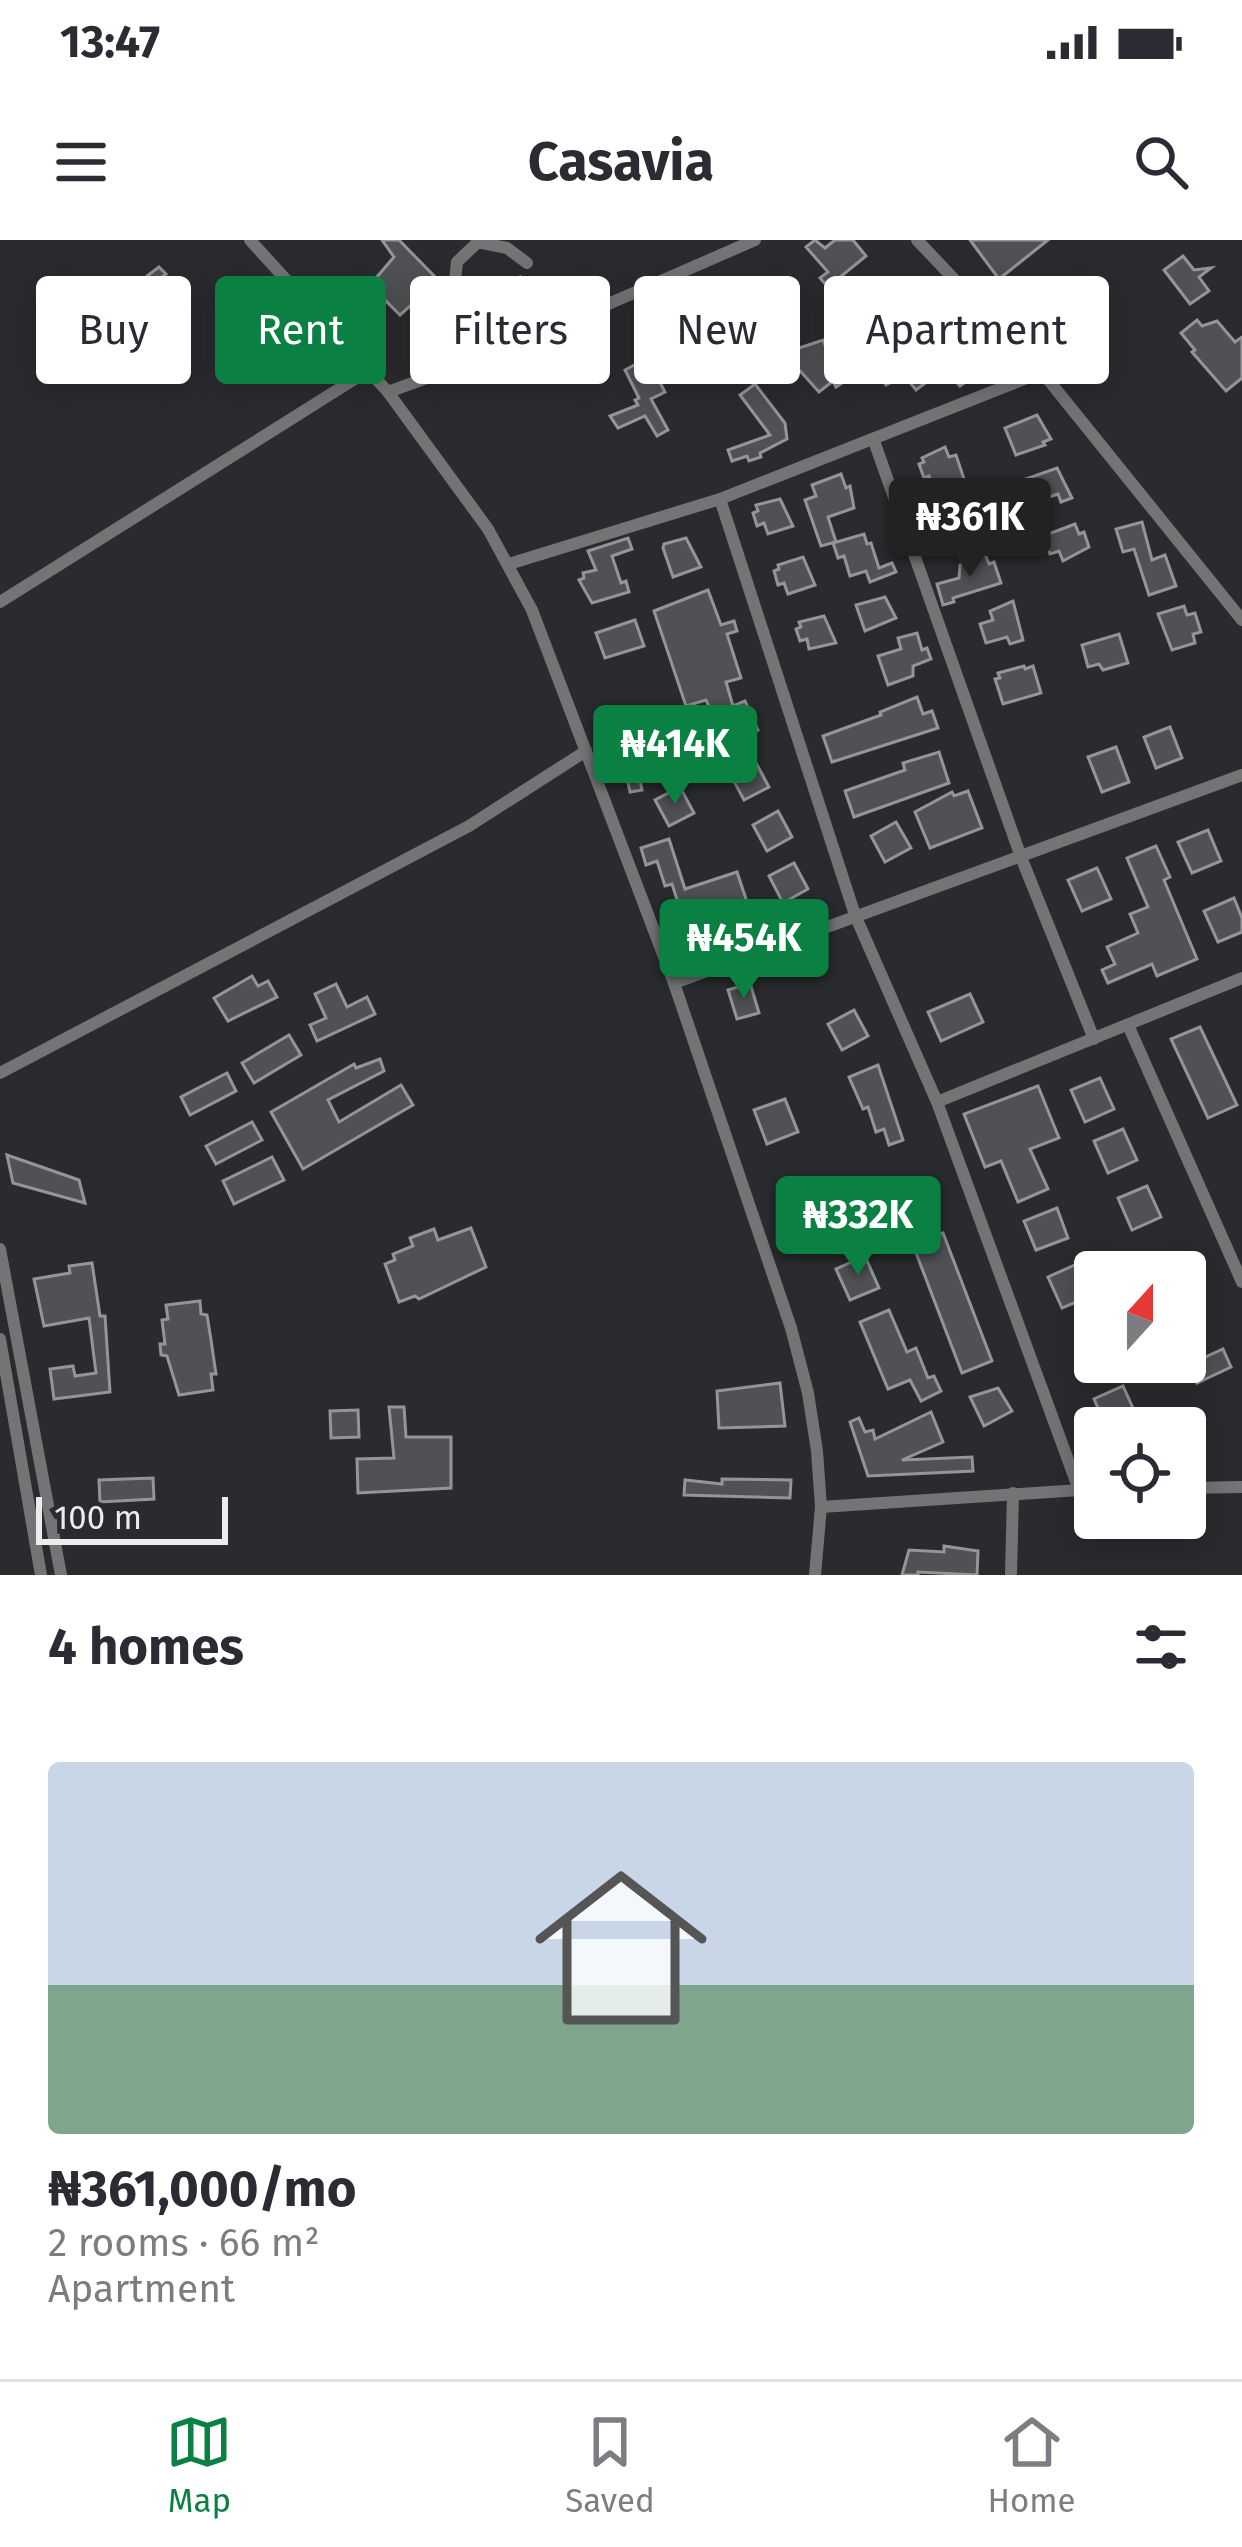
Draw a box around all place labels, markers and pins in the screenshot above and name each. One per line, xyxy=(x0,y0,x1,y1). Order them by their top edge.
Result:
pin: ₦361K xyxy=(886,478,1054,580)
pin: ₦414K xyxy=(591,705,759,807)
pin: ₦454K xyxy=(660,899,828,1001)
pin: ₦332K xyxy=(774,1176,942,1278)

